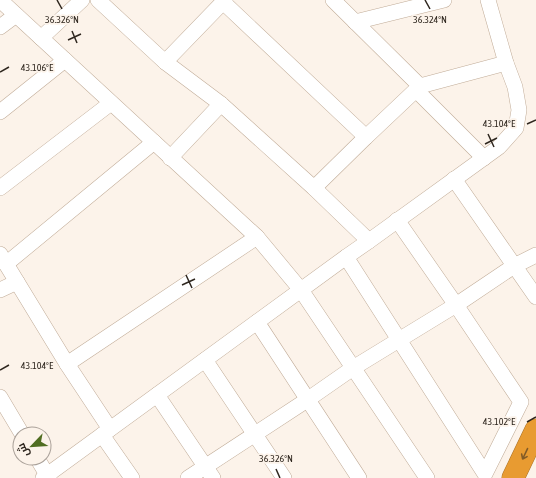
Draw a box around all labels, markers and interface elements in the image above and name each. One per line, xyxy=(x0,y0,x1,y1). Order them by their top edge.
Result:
text: 36.326°N xyxy=(45,14,79,25)
text: 36.324°N xyxy=(413,14,447,25)
text: 43.106°E xyxy=(21,62,54,73)
text: 43.104°E xyxy=(483,118,516,129)
text: 43.104°E xyxy=(21,360,54,371)
text: 43.102°E xyxy=(483,416,516,427)
north arrow xyxy=(12,426,52,466)
text: ش xyxy=(15,441,32,459)
one-way arrow xyxy=(521,448,528,460)
text: 36.326°N xyxy=(259,453,293,464)

